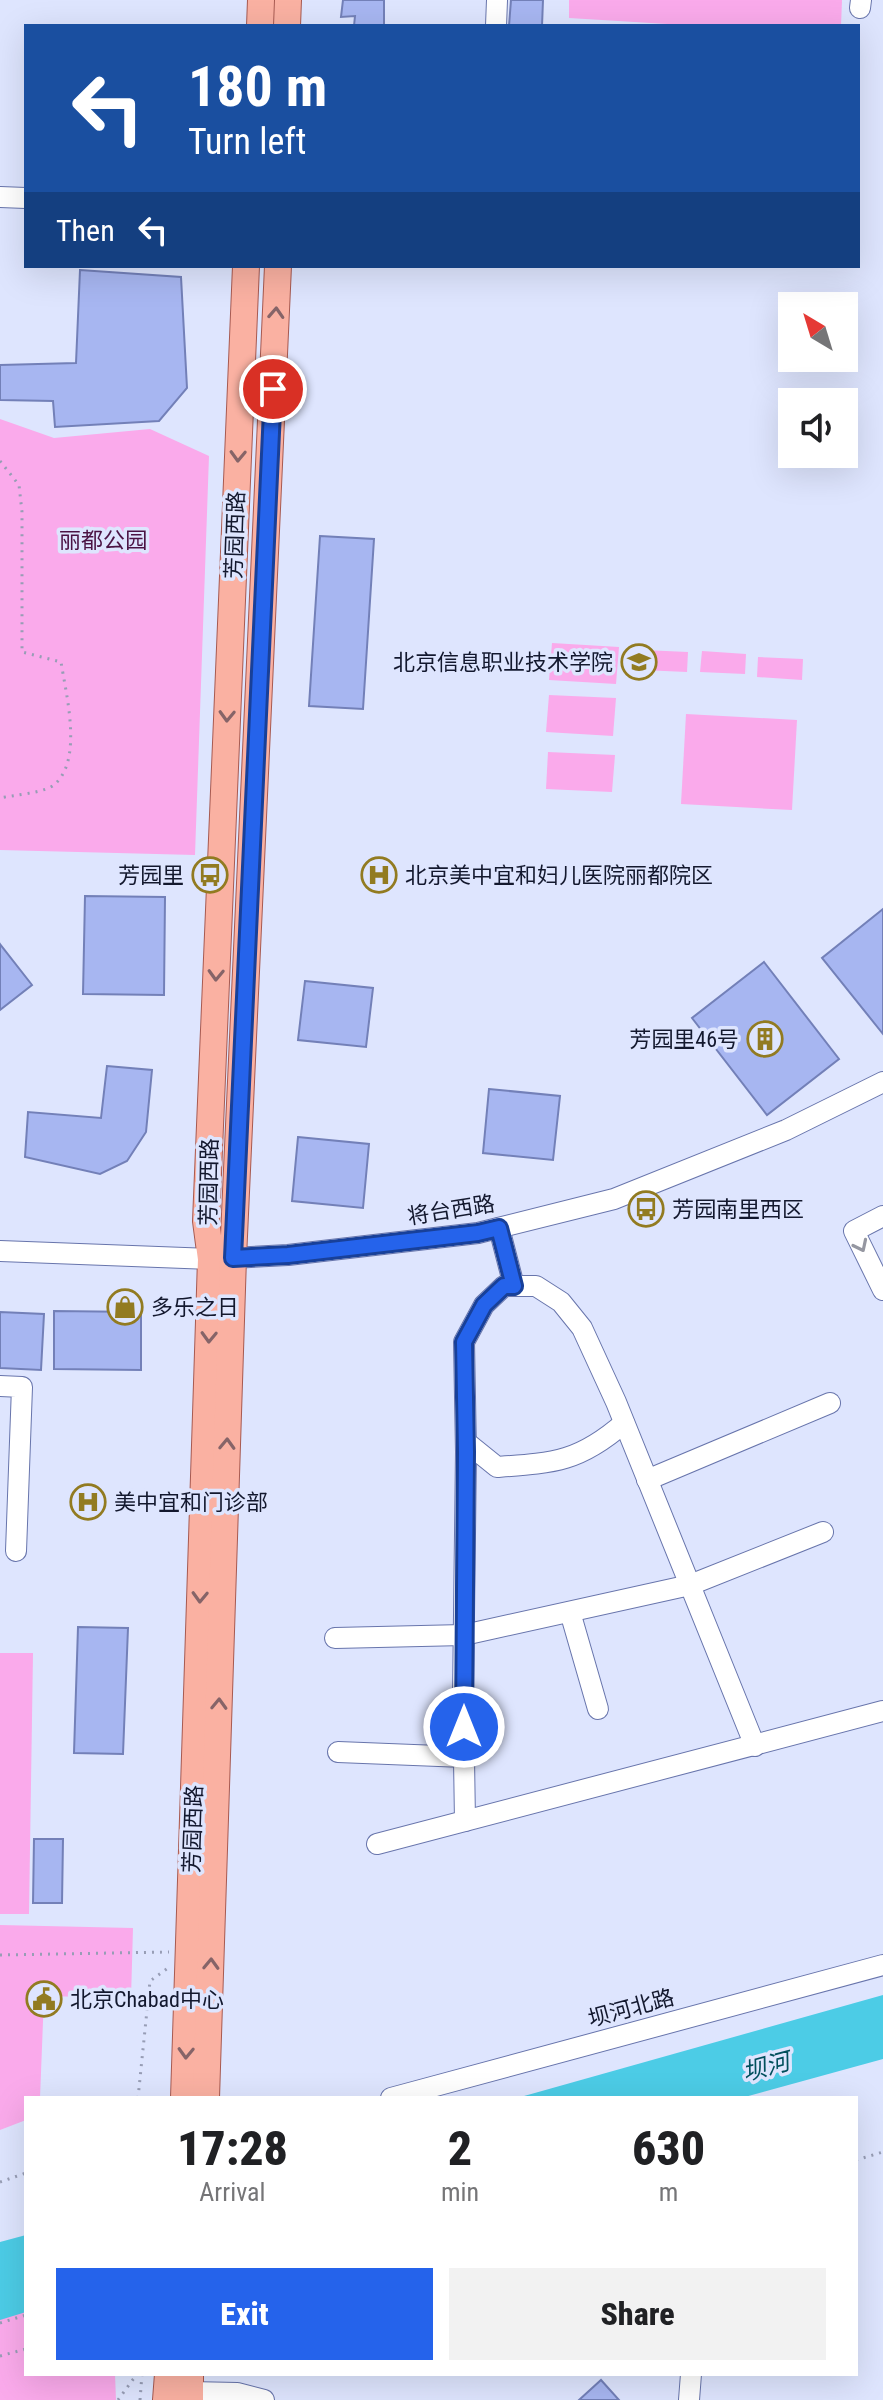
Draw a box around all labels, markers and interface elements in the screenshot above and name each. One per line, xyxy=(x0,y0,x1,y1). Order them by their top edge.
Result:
text: 180 m xyxy=(188,54,327,120)
icon: left xyxy=(56,56,160,160)
text: Turn left xyxy=(188,121,306,163)
icon: left xyxy=(131,208,175,252)
text: Then xyxy=(56,213,115,248)
north arrow xyxy=(778,292,858,372)
map controls xyxy=(778,292,858,468)
one-way arrow xyxy=(268,306,285,319)
pin xyxy=(239,355,307,423)
icon: arrive xyxy=(251,367,295,411)
button: sound xyxy=(778,388,858,468)
one-way arrow xyxy=(230,450,247,463)
street label: 芳园西路 xyxy=(221,491,249,579)
park label: 丽都公园 xyxy=(59,528,147,553)
school or university icon: 北京信息职业技术学院 xyxy=(620,643,658,681)
place label: 北京信息职业技术学院 xyxy=(393,650,613,675)
one-way arrow xyxy=(219,710,236,723)
bus stop icon: 芳园里 xyxy=(191,856,229,894)
hospital icon: 北京美中宜和妇儿医院丽都院区 xyxy=(360,856,398,894)
place label: 芳园里 xyxy=(118,863,184,888)
place label: 北京美中宜和妇儿医院丽都院区 xyxy=(405,863,713,888)
one-way arrow xyxy=(208,969,225,982)
building icon: 芳园里46号 xyxy=(746,1020,784,1058)
place label: 芳园里46号 xyxy=(629,1027,739,1052)
street label: 芳园西路 xyxy=(196,1138,222,1226)
bus stop icon: 芳园南里西区 xyxy=(627,1190,665,1228)
street label: 将台西路 xyxy=(406,1191,496,1229)
place label: 芳园南里西区 xyxy=(672,1197,804,1222)
one-way arrow xyxy=(851,1237,867,1252)
shop icon: 多乐之日 xyxy=(106,1288,144,1326)
place label: 多乐之日 xyxy=(151,1295,239,1320)
one-way arrow xyxy=(200,1331,217,1344)
one-way arrow xyxy=(219,1437,236,1450)
hospital icon: 美中宜和门诊部 xyxy=(69,1483,107,1521)
place label: 美中宜和门诊部 xyxy=(114,1490,268,1515)
one-way arrow xyxy=(192,1591,209,1604)
position arrow xyxy=(422,1685,506,1769)
one-way arrow xyxy=(210,1697,228,1710)
street label: 芳园西路 xyxy=(179,1785,207,1873)
one-way arrow xyxy=(202,1957,219,1970)
public building icon: 北京Chabad中心 xyxy=(25,1980,63,2018)
street label: 坝河北路 xyxy=(585,1985,677,2031)
place label: 北京Chabad中心 xyxy=(70,1987,224,2012)
water label: 坝河 xyxy=(739,2046,797,2087)
one-way arrow xyxy=(177,2047,194,2060)
text: 17:28 xyxy=(177,2120,288,2177)
text: 2 xyxy=(448,2120,472,2177)
text: 630 xyxy=(632,2120,705,2177)
text: Arrival xyxy=(199,2177,266,2207)
text: min xyxy=(441,2177,479,2207)
text: m xyxy=(659,2177,678,2207)
button: Exit xyxy=(56,2268,433,2360)
button: Share xyxy=(449,2268,826,2360)

